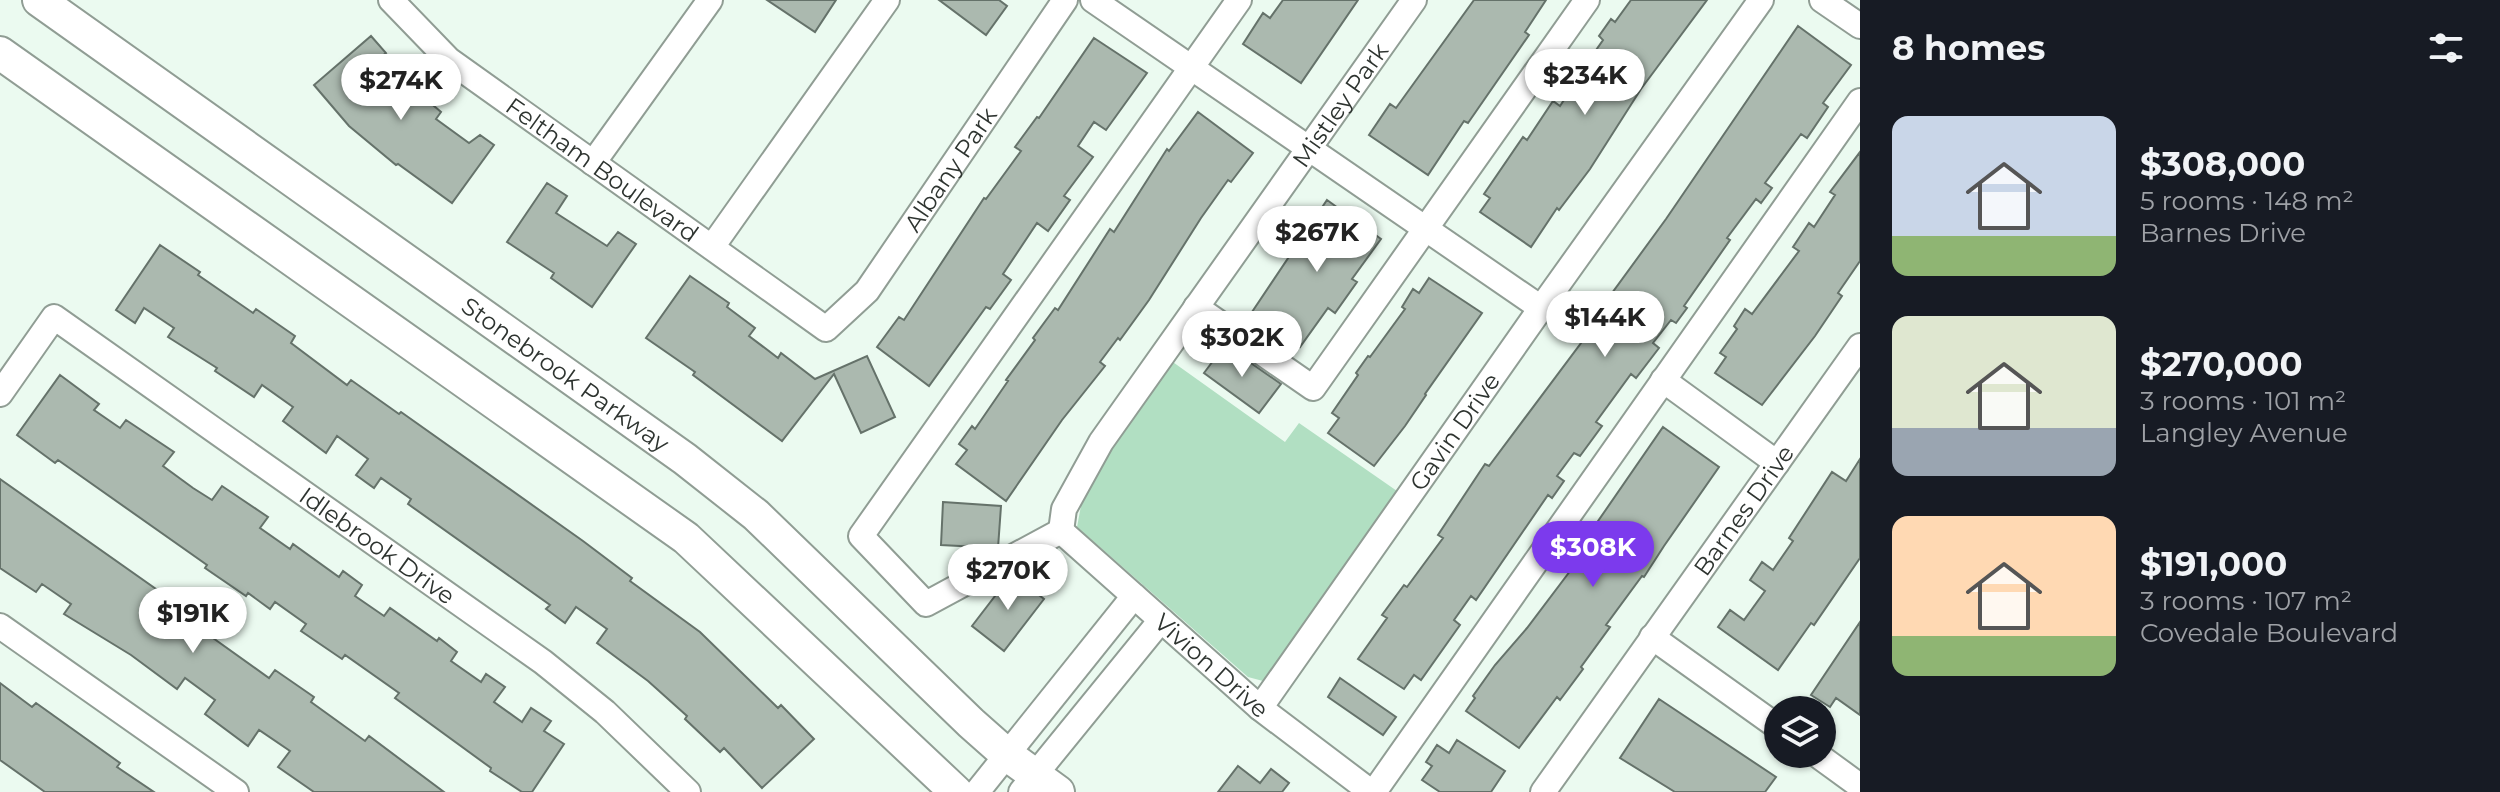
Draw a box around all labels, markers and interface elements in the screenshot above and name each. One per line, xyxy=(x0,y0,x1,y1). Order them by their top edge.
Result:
icon: filters xyxy=(2424,26,2468,70)
text: 8 homes xyxy=(1892,27,2045,69)
street label: Mistley Park xyxy=(1286,36,1394,173)
pin: $234K xyxy=(1529,49,1641,117)
pin: $274K xyxy=(345,54,457,122)
text: $234K xyxy=(1543,59,1627,91)
text: $274K xyxy=(359,64,443,96)
street label: Feltham Boulevard xyxy=(501,91,704,248)
street label: Albany Park xyxy=(897,101,1003,237)
text: $308,000 xyxy=(2140,143,2305,185)
icon: home xyxy=(1956,148,2052,244)
text: 5 rooms · 148 m² xyxy=(2140,185,2354,217)
pin: $267K xyxy=(1261,206,1373,274)
text: $267K xyxy=(1275,216,1359,248)
text: Barnes Drive xyxy=(2140,217,2306,249)
street label: Stonebrook Parkway xyxy=(456,291,675,458)
pin: $144K xyxy=(1549,291,1661,359)
text: $144K xyxy=(1564,301,1646,333)
pin: $302K xyxy=(1186,311,1298,379)
text: $302K xyxy=(1200,321,1284,353)
text: $270,000 xyxy=(2140,343,2303,385)
icon: home xyxy=(1956,348,2052,444)
street label: Gavin Drive xyxy=(1403,367,1506,496)
text: 3 rooms · 101 m² xyxy=(2140,385,2346,417)
text: Langley Avenue xyxy=(2140,417,2348,449)
street label: Barnes Drive xyxy=(1687,439,1800,581)
street label: Idlebrook Drive xyxy=(294,480,461,610)
pin: $308K xyxy=(1537,521,1649,589)
text: $308K xyxy=(1550,531,1636,563)
text: $191,000 xyxy=(2140,543,2287,585)
pin: $270K xyxy=(952,544,1064,612)
icon: home xyxy=(1956,548,2052,644)
text: $270K xyxy=(966,554,1050,586)
text: 3 rooms · 107 m² xyxy=(2140,585,2352,617)
pin: $191K xyxy=(137,587,249,655)
text: $191K xyxy=(157,597,229,629)
street label: Vivion Drive xyxy=(1149,607,1275,724)
text: Covedale Boulevard xyxy=(2140,617,2398,649)
map controls xyxy=(1764,696,1836,768)
button: layers xyxy=(1764,696,1836,768)

